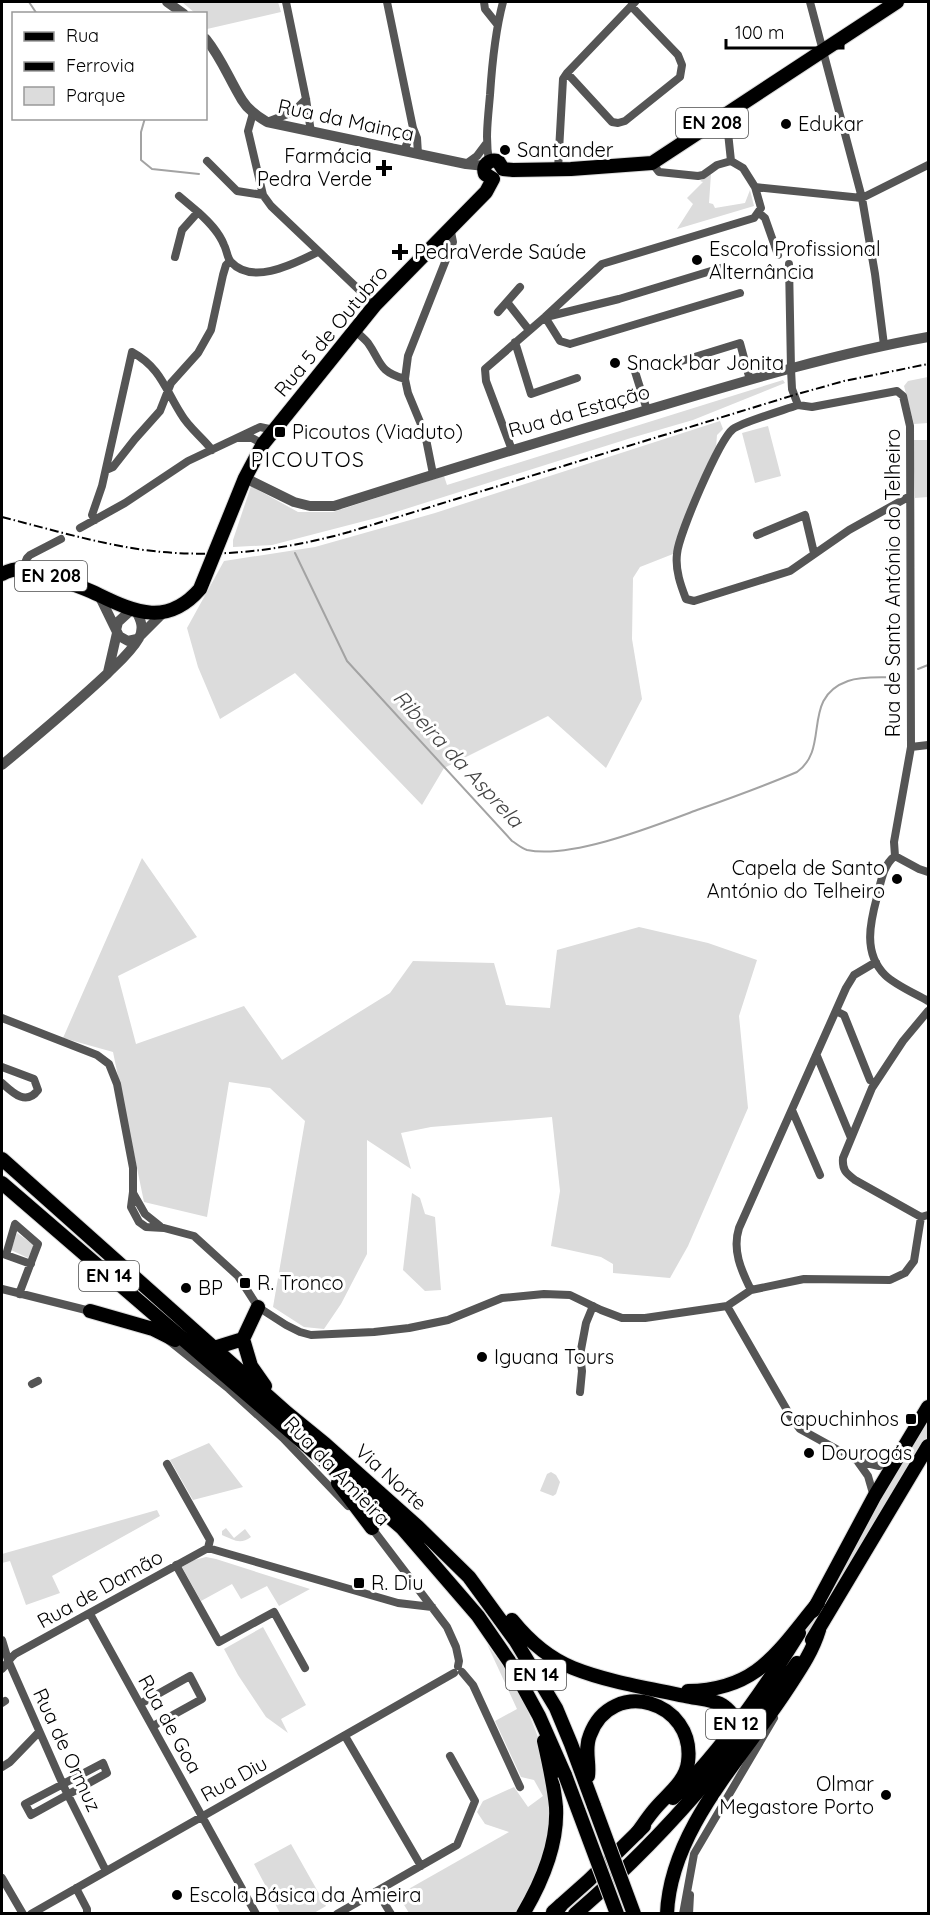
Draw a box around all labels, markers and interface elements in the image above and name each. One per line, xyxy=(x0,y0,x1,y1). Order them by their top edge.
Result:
legend xyxy=(12,12,207,120)
scale bar xyxy=(726,12,843,50)
text: 100 m xyxy=(735,21,784,44)
text: Rua xyxy=(66,24,99,47)
text: Ferrovia xyxy=(66,54,135,77)
text: Parque xyxy=(66,84,125,107)
street label: Rua da Mainça xyxy=(276,93,417,146)
road number: EN 208 xyxy=(676,108,748,138)
place label: Edukar xyxy=(798,111,864,136)
marker: Edukar xyxy=(779,117,793,131)
place label: Santander xyxy=(517,137,614,162)
place label: Farmácia Pedra Verde xyxy=(257,143,372,191)
marker: Santander xyxy=(498,143,512,157)
marker: Farmácia Pedra Verde xyxy=(377,161,391,175)
place label: Escola Profissional Alternância xyxy=(709,236,880,284)
place label: PedraVerde Saúde xyxy=(414,239,586,264)
marker: PedraVerde Saúde xyxy=(391,243,409,261)
marker: Escola Profissional Alternância xyxy=(690,253,704,267)
street label: Rua 5 de Outubro xyxy=(268,260,393,401)
place label: Snack bar Jonita xyxy=(627,350,784,375)
marker: Snack bar Jonita xyxy=(608,356,622,370)
street label: Rua da Estação xyxy=(505,378,653,443)
place label: Picoutos (Viaduto) xyxy=(292,419,463,444)
marker: Picoutos (Viaduto) xyxy=(273,425,287,439)
street label: Rua de Santo António do Telheiro xyxy=(880,429,905,737)
district label: PICOUTOS xyxy=(251,446,365,472)
road number: EN 208 xyxy=(15,561,87,591)
water label: Ribeira da Asprela xyxy=(388,684,530,833)
place label: Capela de Santo António do Telheiro xyxy=(707,855,885,903)
marker: Capela de Santo António do Telheiro xyxy=(890,872,904,886)
road number: EN 14 xyxy=(79,1261,139,1291)
place label: R. Tronco xyxy=(257,1270,344,1295)
place label: BP xyxy=(198,1275,223,1300)
marker: R. Tronco xyxy=(238,1276,252,1290)
marker: BP xyxy=(179,1281,193,1295)
place label: Iguana Tours xyxy=(494,1344,614,1369)
marker: Iguana Tours xyxy=(475,1350,489,1364)
place label: Capuchinhos xyxy=(780,1406,899,1431)
street label: Rua da Amieira xyxy=(279,1411,396,1531)
marker: Capuchinhos xyxy=(904,1412,918,1426)
street label: Via Norte xyxy=(350,1438,432,1515)
place label: Dourogás xyxy=(821,1440,912,1465)
marker: Dourogás xyxy=(802,1446,816,1460)
street label: Rua de Damão xyxy=(32,1544,167,1633)
place label: R. Diu xyxy=(371,1570,424,1595)
marker: R. Diu xyxy=(352,1576,366,1590)
road number: EN 14 xyxy=(506,1660,566,1690)
street label: Rua de Goa xyxy=(133,1670,208,1778)
street label: Rua de Ormuz xyxy=(28,1684,107,1815)
road number: EN 12 xyxy=(706,1709,766,1739)
street label: Rua Diu xyxy=(196,1750,271,1807)
place label: Olmar Megastore Porto xyxy=(719,1771,874,1819)
marker: Olmar Megastore Porto xyxy=(879,1788,893,1802)
place label: Escola Básica da Amieira xyxy=(189,1882,421,1907)
marker: Escola Básica da Amieira xyxy=(170,1888,184,1902)

